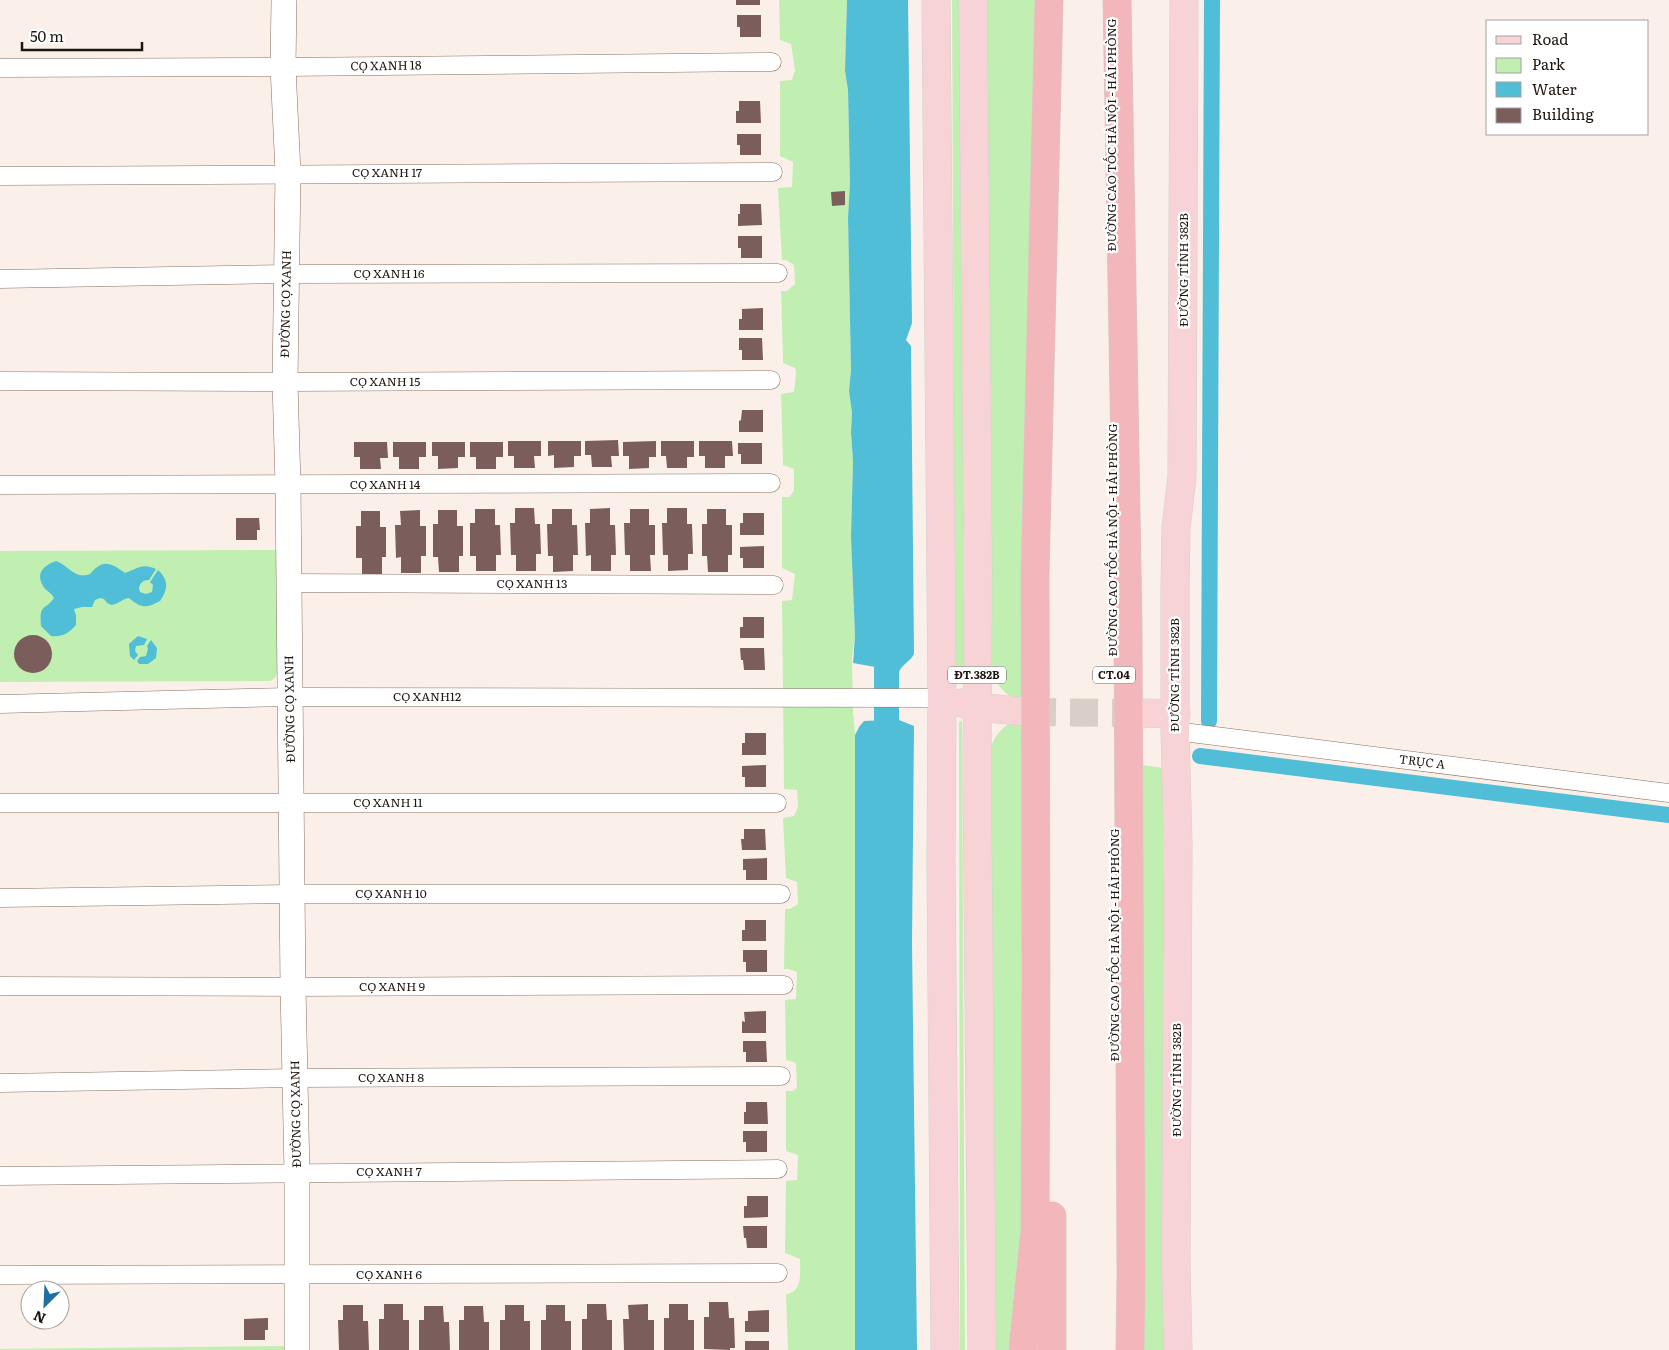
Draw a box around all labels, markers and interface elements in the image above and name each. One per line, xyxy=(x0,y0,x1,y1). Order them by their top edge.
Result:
street label: ĐƯỜNG CAO TỐC HÀ NỘI - HẢI PHÒNG xyxy=(1102,18,1120,252)
scale bar xyxy=(22,20,142,52)
legend xyxy=(1486,20,1649,135)
text: 50 m xyxy=(30,24,64,47)
text: Road xyxy=(1532,27,1568,50)
text: Park xyxy=(1532,52,1566,75)
street label: CỌ XANH 18 xyxy=(350,55,422,75)
text: Water xyxy=(1532,77,1577,100)
text: Building xyxy=(1532,102,1594,125)
street label: CỌ XANH 17 xyxy=(352,163,422,181)
street label: ĐƯỜNG TỈNH 382B xyxy=(1174,213,1192,327)
street label: ĐƯỜNG CỌ XANH xyxy=(275,250,295,358)
street label: CỌ XANH 16 xyxy=(354,264,425,282)
street label: CỌ XANH 15 xyxy=(350,372,420,390)
street label: ĐƯỜNG CAO TỐC HÀ NỘI - HẢI PHÒNG xyxy=(1103,423,1121,657)
street label: CỌ XANH 14 xyxy=(350,475,421,493)
street label: CỌ XANH 13 xyxy=(497,574,567,592)
street label: ĐƯỜNG TỈNH 382B xyxy=(1165,618,1183,732)
street label: ĐƯỜNG CỌ XANH xyxy=(279,655,299,763)
road number: ĐT.382B xyxy=(948,666,1006,684)
road number: CT.04 xyxy=(1093,666,1135,684)
street label: CỌ XANH12 xyxy=(393,687,461,705)
street label: TRỤC A xyxy=(1398,749,1446,773)
street label: CỌ XANH 11 xyxy=(353,793,423,811)
street label: ĐƯỜNG CAO TỐC HÀ NỘI - HẢI PHÒNG xyxy=(1105,828,1123,1062)
street label: CỌ XANH 10 xyxy=(355,884,427,902)
street label: CỌ XANH 9 xyxy=(359,977,425,995)
street label: ĐƯỜNG TỈNH 382B xyxy=(1167,1023,1185,1137)
street label: ĐƯỜNG CỌ XANH xyxy=(285,1060,305,1168)
street label: CỌ XANH 8 xyxy=(358,1068,424,1086)
street label: CỌ XANH 7 xyxy=(356,1162,422,1180)
street label: CỌ XANH 6 xyxy=(356,1265,423,1283)
north arrow xyxy=(20,1280,70,1330)
text: N xyxy=(30,1306,49,1329)

